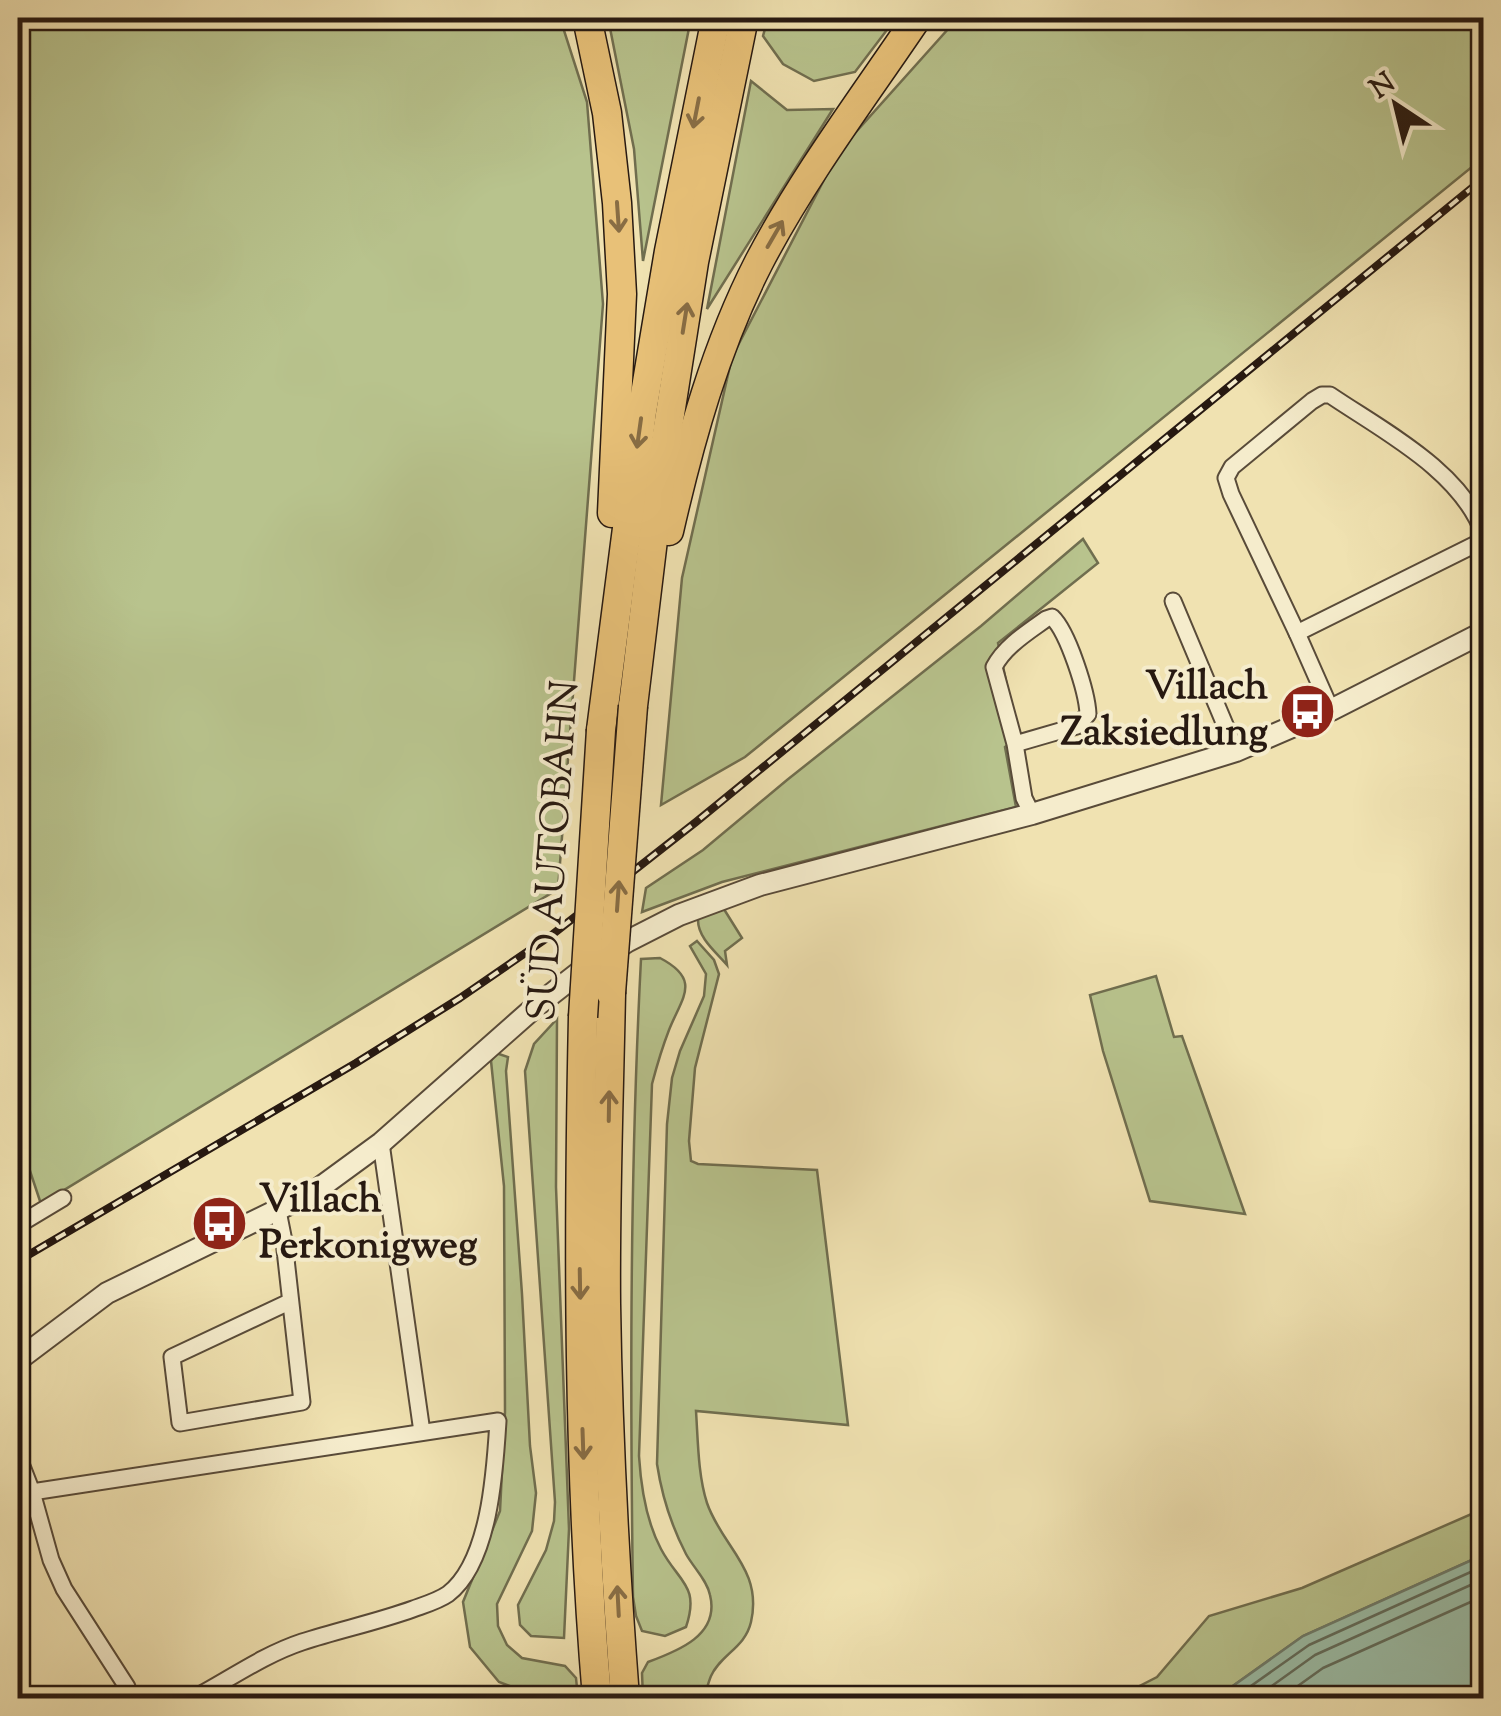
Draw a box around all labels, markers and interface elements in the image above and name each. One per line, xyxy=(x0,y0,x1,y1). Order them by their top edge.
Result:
north arrow xyxy=(1346,55,1446,155)
text: N xyxy=(1363,64,1404,110)
one-way arrow xyxy=(686,96,705,128)
one-way arrow xyxy=(609,201,628,233)
one-way arrow xyxy=(765,221,785,249)
one-way arrow xyxy=(676,302,695,335)
one-way arrow xyxy=(629,416,647,448)
place label: Villach Zaksiedlung xyxy=(1061,660,1269,763)
street label: SÜD AUTOBAHN xyxy=(516,679,596,1023)
bus stop icon: Villach Zaksiedlung xyxy=(1277,681,1337,741)
one-way arrow xyxy=(609,881,628,913)
one-way arrow xyxy=(599,1090,618,1122)
place label: Villach Perkonigweg xyxy=(259,1173,478,1276)
bus stop icon: Villach Perkonigweg xyxy=(190,1194,250,1254)
one-way arrow xyxy=(570,1266,590,1299)
one-way arrow xyxy=(574,1428,593,1460)
one-way arrow xyxy=(608,1586,627,1618)

